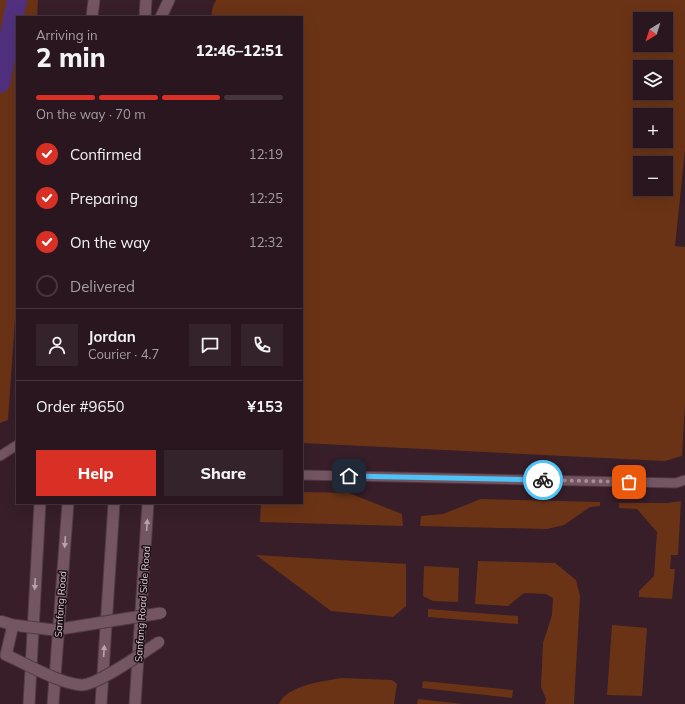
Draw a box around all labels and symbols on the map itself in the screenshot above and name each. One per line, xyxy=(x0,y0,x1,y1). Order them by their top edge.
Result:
north arrow xyxy=(633,12,673,52)
pin xyxy=(332,459,366,493)
courier xyxy=(523,460,563,500)
pin xyxy=(612,465,646,499)
one-way arrow xyxy=(143,519,150,531)
one-way arrow xyxy=(62,536,69,548)
street label: Sanfang Road Side Road xyxy=(132,546,153,662)
street label: Sanfang Road xyxy=(52,570,69,638)
one-way arrow xyxy=(32,578,39,590)
one-way arrow xyxy=(101,645,108,657)

